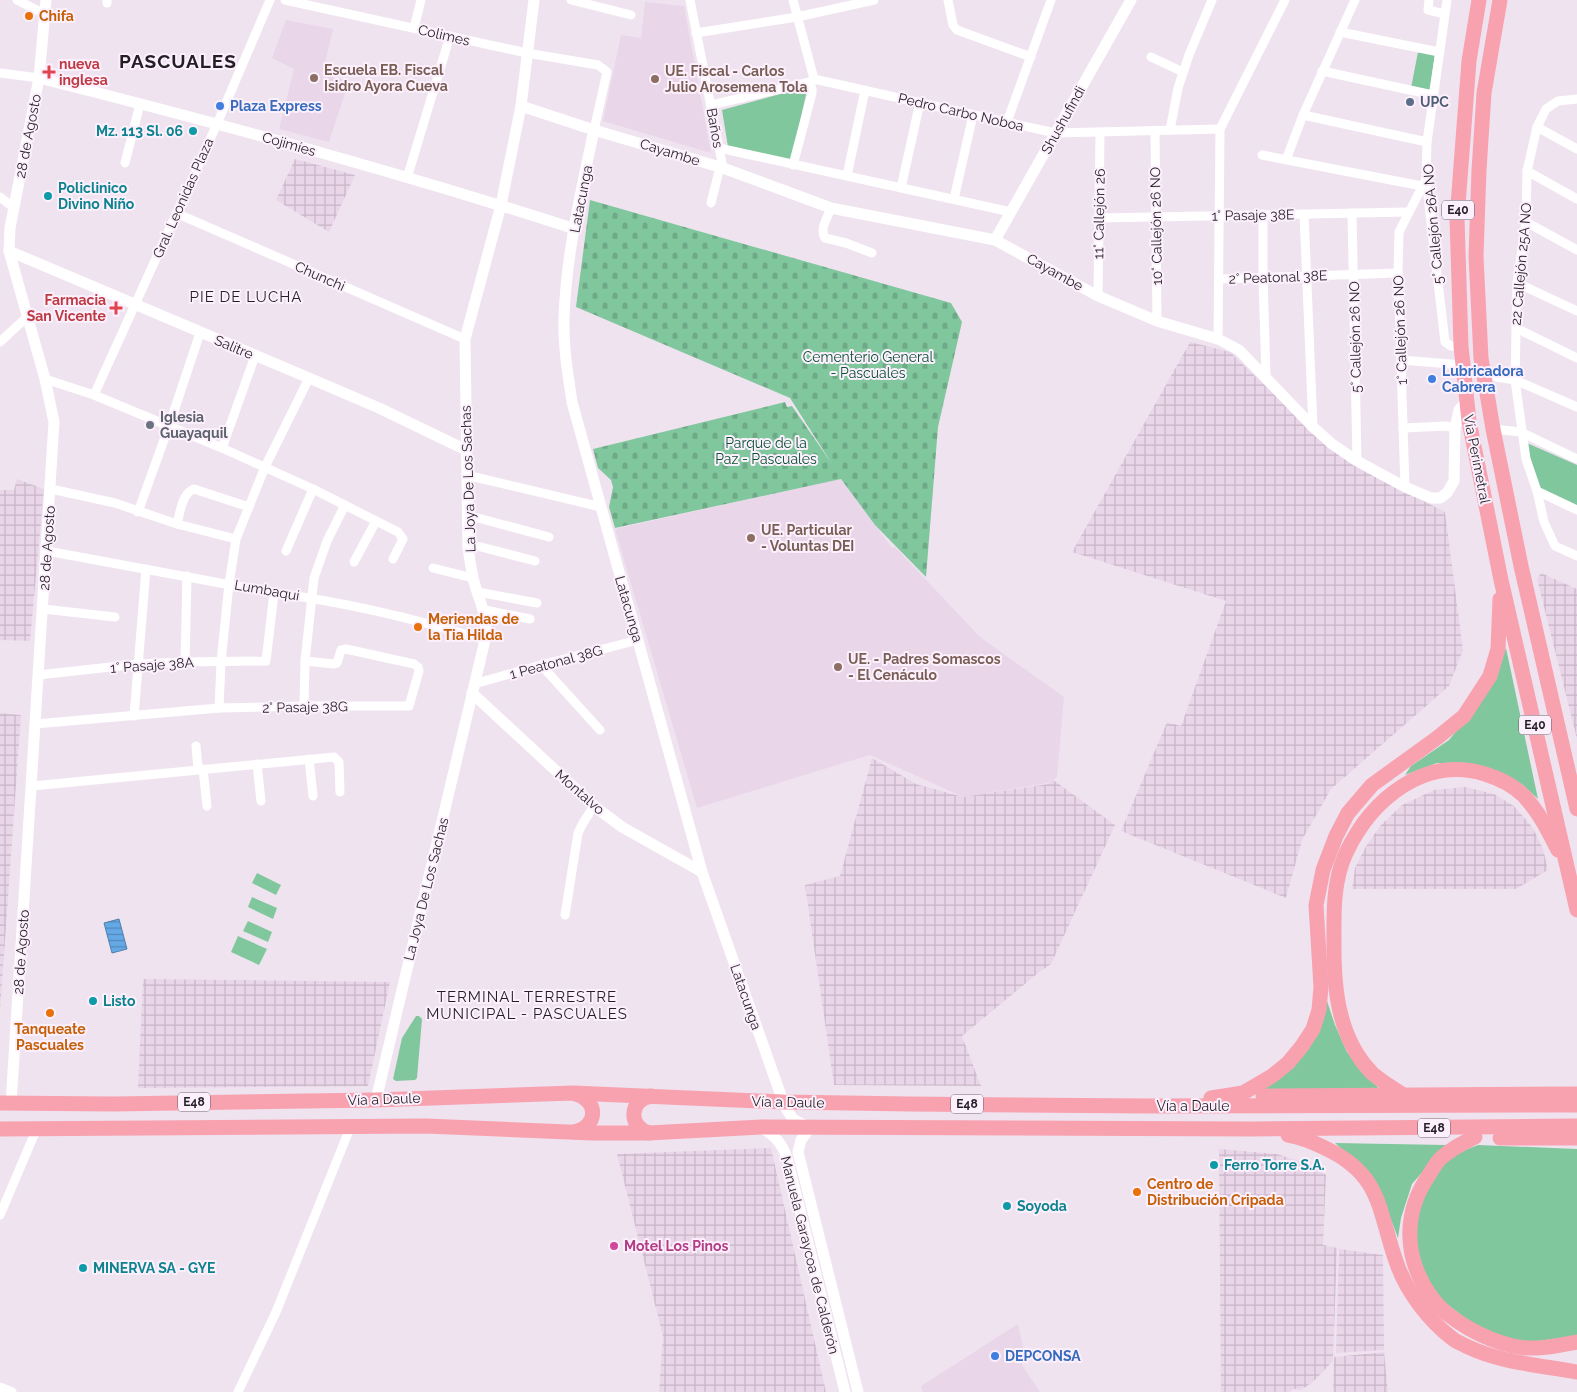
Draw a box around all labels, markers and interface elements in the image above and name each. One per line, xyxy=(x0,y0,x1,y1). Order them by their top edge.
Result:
place label: Chifa xyxy=(39,8,74,24)
marker: Chifa xyxy=(23,10,35,22)
street label: Colimes xyxy=(417,21,472,49)
district label: PASCUALES xyxy=(119,50,237,72)
place label: nueva inglesa xyxy=(59,56,108,88)
place label: Escuela EB. Fiscal Isidro Ayora Cueva xyxy=(324,62,448,94)
place label: UE. Fiscal - Carlos Julio Arosemena Tola xyxy=(665,63,807,95)
marker: nueva inglesa xyxy=(43,66,55,78)
marker: Escuela EB. Fiscal Isidro Ayora Cueva xyxy=(308,72,320,84)
marker: UE. Fiscal - Carlos Julio Arosemena Tola xyxy=(649,73,661,85)
street label: Shushufindi xyxy=(1038,83,1088,157)
street label: Pedro Carbo Noboa xyxy=(897,90,1025,134)
street label: 28 de Agosto xyxy=(12,93,44,179)
place label: UPC xyxy=(1420,94,1449,110)
marker: UPC xyxy=(1404,96,1416,108)
place label: Plaza Express xyxy=(230,98,322,114)
marker: Plaza Express xyxy=(214,100,226,112)
street label: Baños xyxy=(704,107,726,149)
place label: Mz. 113 Sl. 06 xyxy=(96,123,183,139)
marker: Mz. 113 Sl. 06 xyxy=(187,125,199,137)
street label: Cojimíes xyxy=(260,129,318,159)
street label: Cayambe xyxy=(638,135,702,169)
street label: Gral. Leonidas Plaza xyxy=(149,136,217,260)
street label: 5° Callejón 26A NO xyxy=(1420,163,1446,285)
street label: Latacunga xyxy=(567,164,595,234)
street label: 10° Callejón 26 NO xyxy=(1147,167,1165,285)
street label: 11° Callejón 26 xyxy=(1090,168,1108,260)
place label: Policlinico Divino Niño xyxy=(58,180,135,212)
marker: Policlinico Divino Niño xyxy=(42,190,54,202)
road number: E40 xyxy=(1442,200,1474,220)
street label: 22 Callejón 25A NO xyxy=(1508,202,1534,326)
street label: 1° Pasaje 38E xyxy=(1211,206,1295,224)
street label: Cayambe xyxy=(1024,250,1086,294)
street label: Chunchi xyxy=(292,258,348,294)
street label: 2° Peatonal 38E xyxy=(1228,267,1328,287)
street label: 1° Callejón 26 NO xyxy=(1390,275,1410,385)
street label: 5° Callejón 26 NO xyxy=(1346,281,1364,393)
district label: PIE DE LUCHA xyxy=(190,288,302,306)
place label: Farmacia San Vicente xyxy=(27,292,107,324)
marker: Farmacia San Vicente xyxy=(110,302,122,314)
street label: Salitre xyxy=(212,332,256,362)
park label: Cementerio General - Pascuales xyxy=(803,349,933,381)
place label: Lubricadora Cabrera xyxy=(1442,363,1524,395)
marker: Lubricadora Cabrera xyxy=(1426,373,1438,385)
street label: La Joya De Los Sachas xyxy=(457,405,479,553)
place label: Iglesia Guayaquil xyxy=(160,409,228,441)
street label: Vía Perimetral xyxy=(1461,413,1494,505)
marker: Iglesia Guayaquil xyxy=(144,419,156,431)
park label: Parque de la Paz - Pascuales xyxy=(715,435,817,467)
street label: 28 de Agosto xyxy=(36,505,58,591)
place label: UE. Particular - Voluntas DEI xyxy=(761,522,854,554)
marker: UE. Particular - Voluntas DEI xyxy=(745,532,757,544)
street label: Latacunga xyxy=(612,574,646,644)
street label: Lumbaqui xyxy=(233,576,301,604)
place label: Meriendas de la Tia Hilda xyxy=(428,611,520,643)
marker: Meriendas de la Tia Hilda xyxy=(412,621,424,633)
street label: 1 Peatonal 38G xyxy=(508,642,604,682)
place label: UE. - Padres Somascos - El Cenáculo xyxy=(848,651,1001,683)
street label: 1° Pasaje 38A xyxy=(110,654,195,676)
marker: UE. - Padres Somascos - El Cenáculo xyxy=(832,661,844,673)
street label: 2° Pasaje 38G xyxy=(262,698,348,716)
road number: E40 xyxy=(1519,716,1551,734)
street label: Montalvo xyxy=(552,766,608,818)
street label: La Joya De Los Sachas xyxy=(400,815,452,962)
street label: 28 de Agosto xyxy=(10,909,32,995)
street label: Latacunga xyxy=(727,962,765,1032)
district label: TERMINAL TERRESTRE MUNICIPAL - PASCUALES xyxy=(426,988,628,1023)
place label: Listo xyxy=(103,993,136,1009)
marker: Listo xyxy=(87,995,99,1007)
marker: Tanqueate Pascuales xyxy=(44,1007,56,1019)
place label: Tanqueate Pascuales xyxy=(14,1021,86,1053)
street label: Vía a Daule xyxy=(347,1090,421,1108)
road number: E48 xyxy=(178,1092,210,1112)
street label: Vía a Daule xyxy=(751,1093,825,1111)
road number: E48 xyxy=(951,1094,983,1114)
street label: Vía a Daule xyxy=(1157,1098,1229,1114)
road number: E48 xyxy=(1418,1118,1450,1138)
street label: Manuela Garaycoa de Calderón xyxy=(778,1154,842,1356)
place label: Ferro Torre S.A. xyxy=(1224,1157,1325,1173)
marker: Ferro Torre S.A. xyxy=(1208,1159,1220,1171)
place label: Centro de Distribución Cripada xyxy=(1147,1176,1284,1208)
marker: Centro de Distribución Cripada xyxy=(1131,1186,1143,1198)
place label: Soyoda xyxy=(1017,1198,1067,1214)
marker: Soyoda xyxy=(1001,1200,1013,1212)
place label: Motel Los Pinos xyxy=(624,1238,729,1254)
marker: Motel Los Pinos xyxy=(608,1240,620,1252)
place label: MINERVA SA - GYE xyxy=(93,1260,215,1276)
marker: MINERVA SA - GYE xyxy=(77,1262,89,1274)
place label: DEPCONSA xyxy=(1005,1348,1081,1364)
marker: DEPCONSA xyxy=(989,1350,1001,1362)

